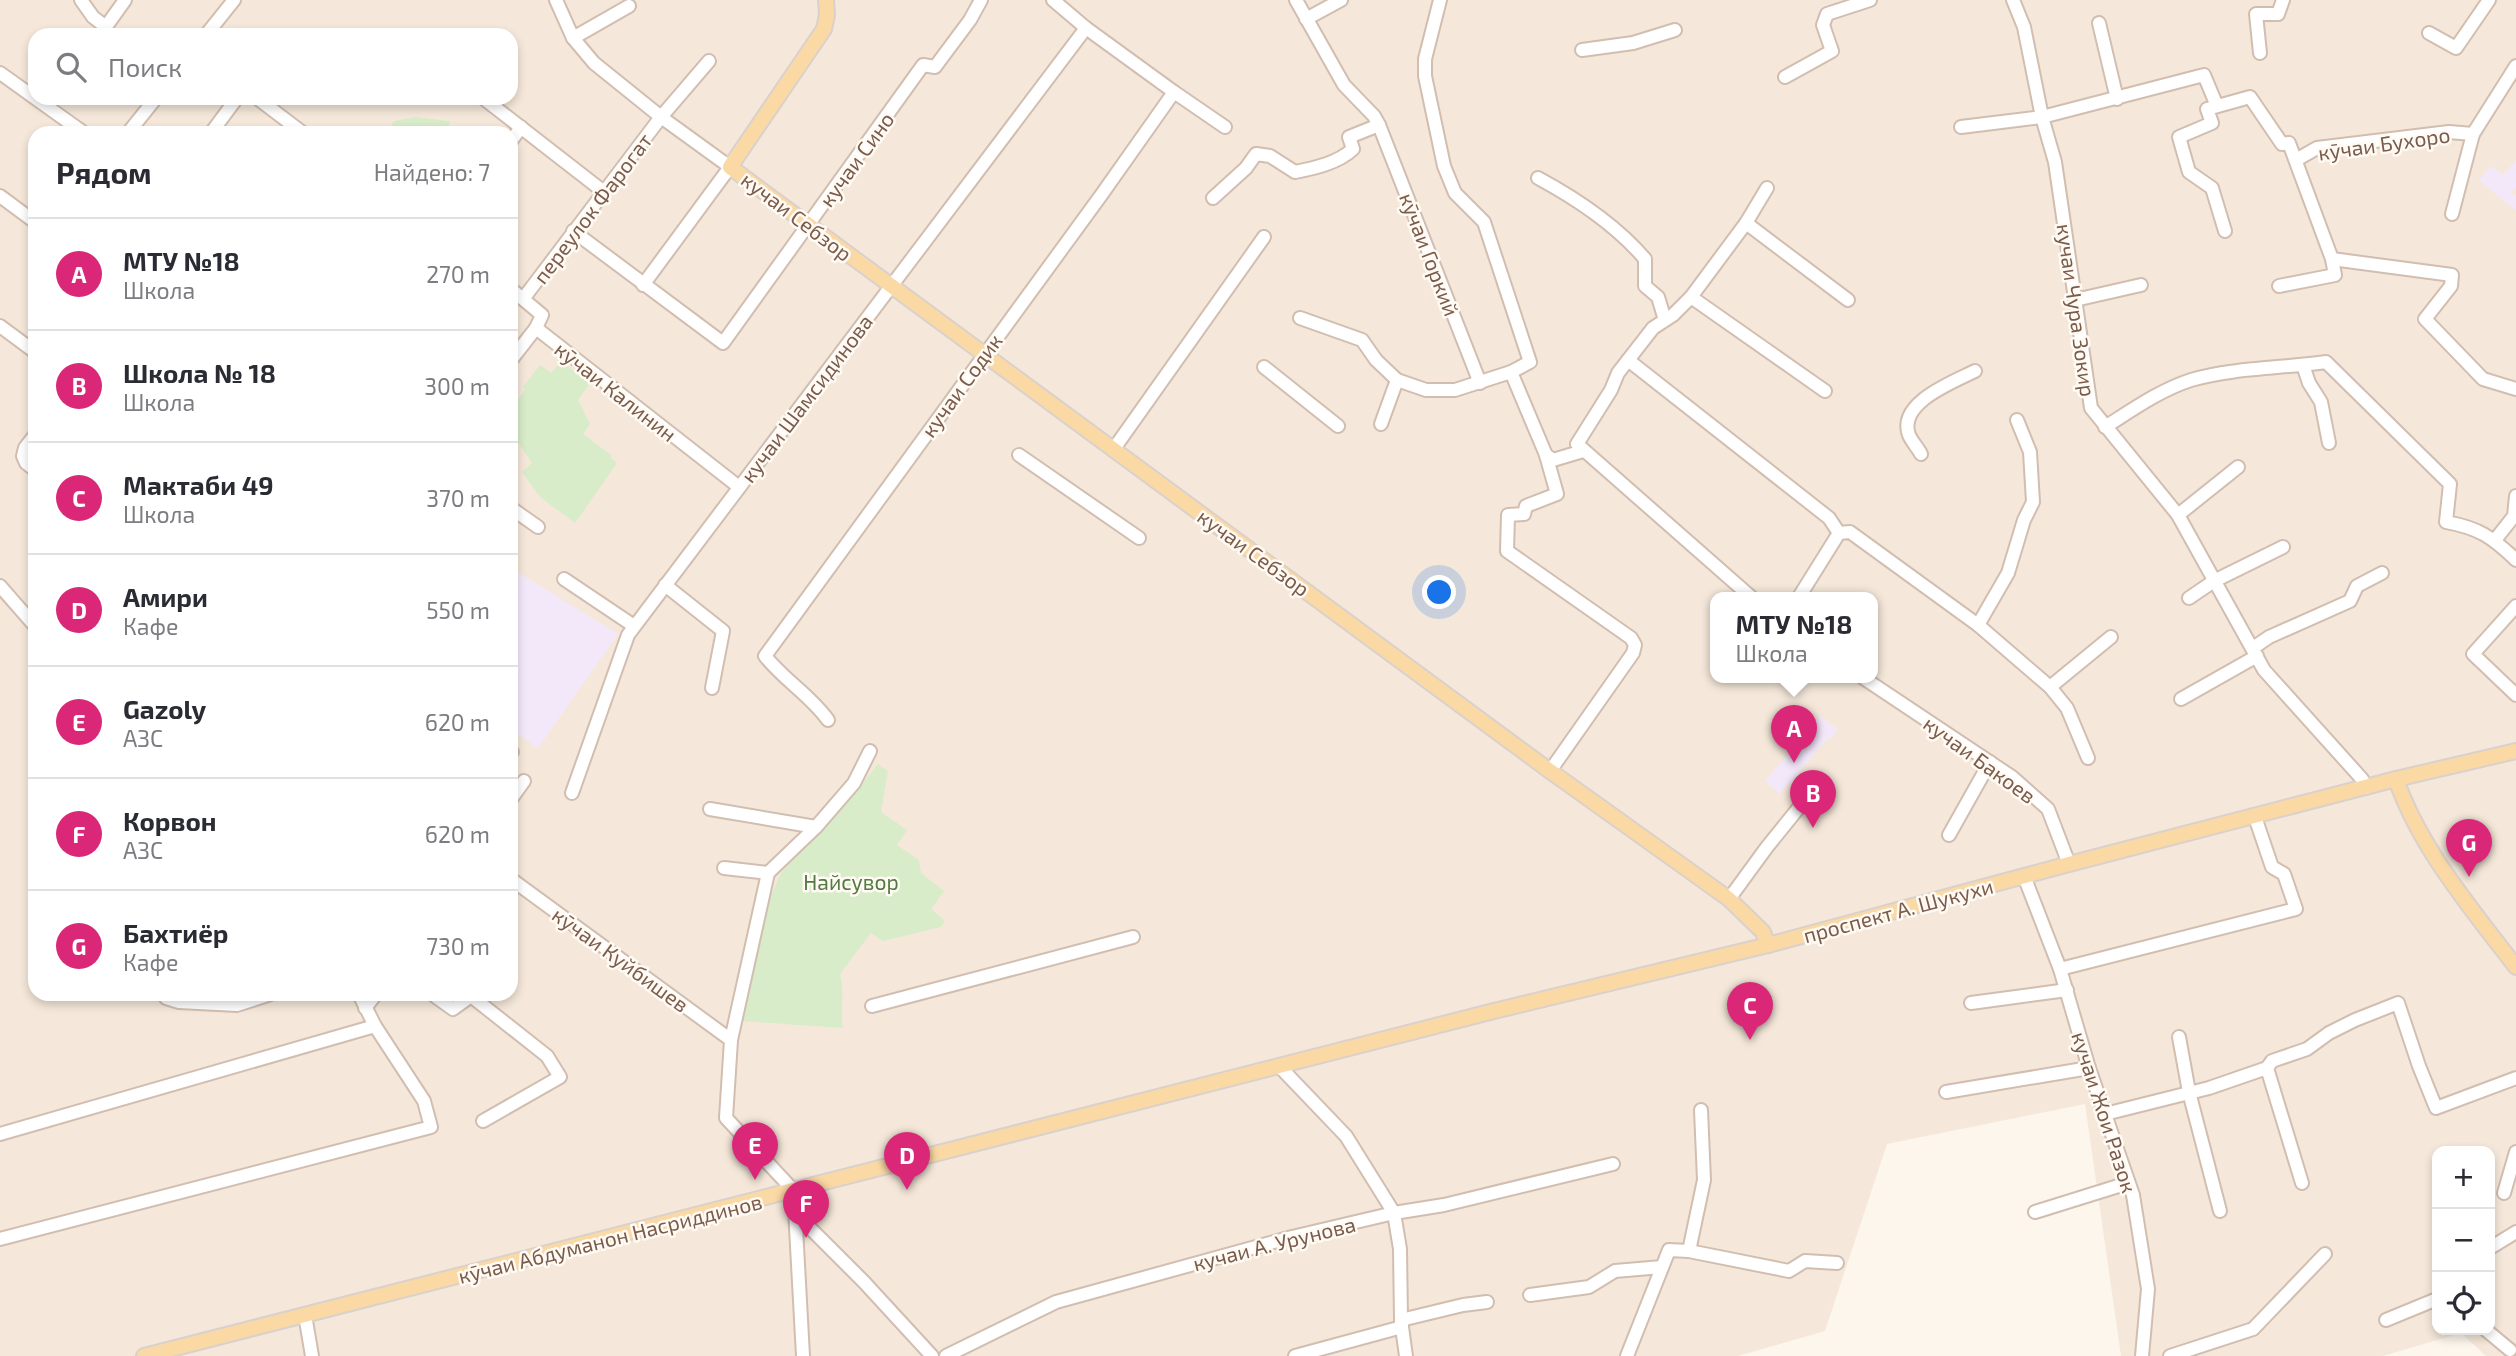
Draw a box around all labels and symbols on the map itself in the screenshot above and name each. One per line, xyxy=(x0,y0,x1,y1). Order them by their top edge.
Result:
street label: кучаи Сино xyxy=(813,107,899,212)
street label: кӯчаи Бухоро xyxy=(2316,121,2452,166)
street label: переулок Фарогат xyxy=(527,128,657,289)
street label: кучаи Себзор xyxy=(736,166,857,267)
street label: кӯчаи Горкий xyxy=(1394,189,1465,319)
street label: кучаи Чура Зокир xyxy=(2051,222,2102,398)
street label: кучаи Шамсидинова xyxy=(735,309,878,487)
street label: кучаи Содик xyxy=(915,328,1008,442)
street label: кӯчаи Калинин xyxy=(550,336,682,447)
street label: кучаи Себзор xyxy=(1193,503,1315,602)
your location xyxy=(1422,575,1456,609)
pin: A xyxy=(1771,705,1817,763)
street label: кучаи Бакоев xyxy=(1918,710,2041,809)
pin: B xyxy=(1790,770,1836,828)
pin: G xyxy=(2446,819,2492,877)
park label: Найсувор xyxy=(803,869,899,895)
street label: проспект А. Шукухи xyxy=(1800,873,1996,948)
street label: кӯчаи Куйбишев xyxy=(547,901,694,1018)
pin: C xyxy=(1727,982,1773,1040)
street label: кучаи Жои Разок xyxy=(2066,1028,2143,1196)
pin: E xyxy=(732,1122,778,1180)
pin: D xyxy=(884,1132,930,1190)
pin: F xyxy=(783,1180,829,1238)
street label: кӯчаи Абдуманон Насриддинов xyxy=(455,1188,765,1289)
street label: кучаи А. Урунова xyxy=(1190,1211,1358,1276)

